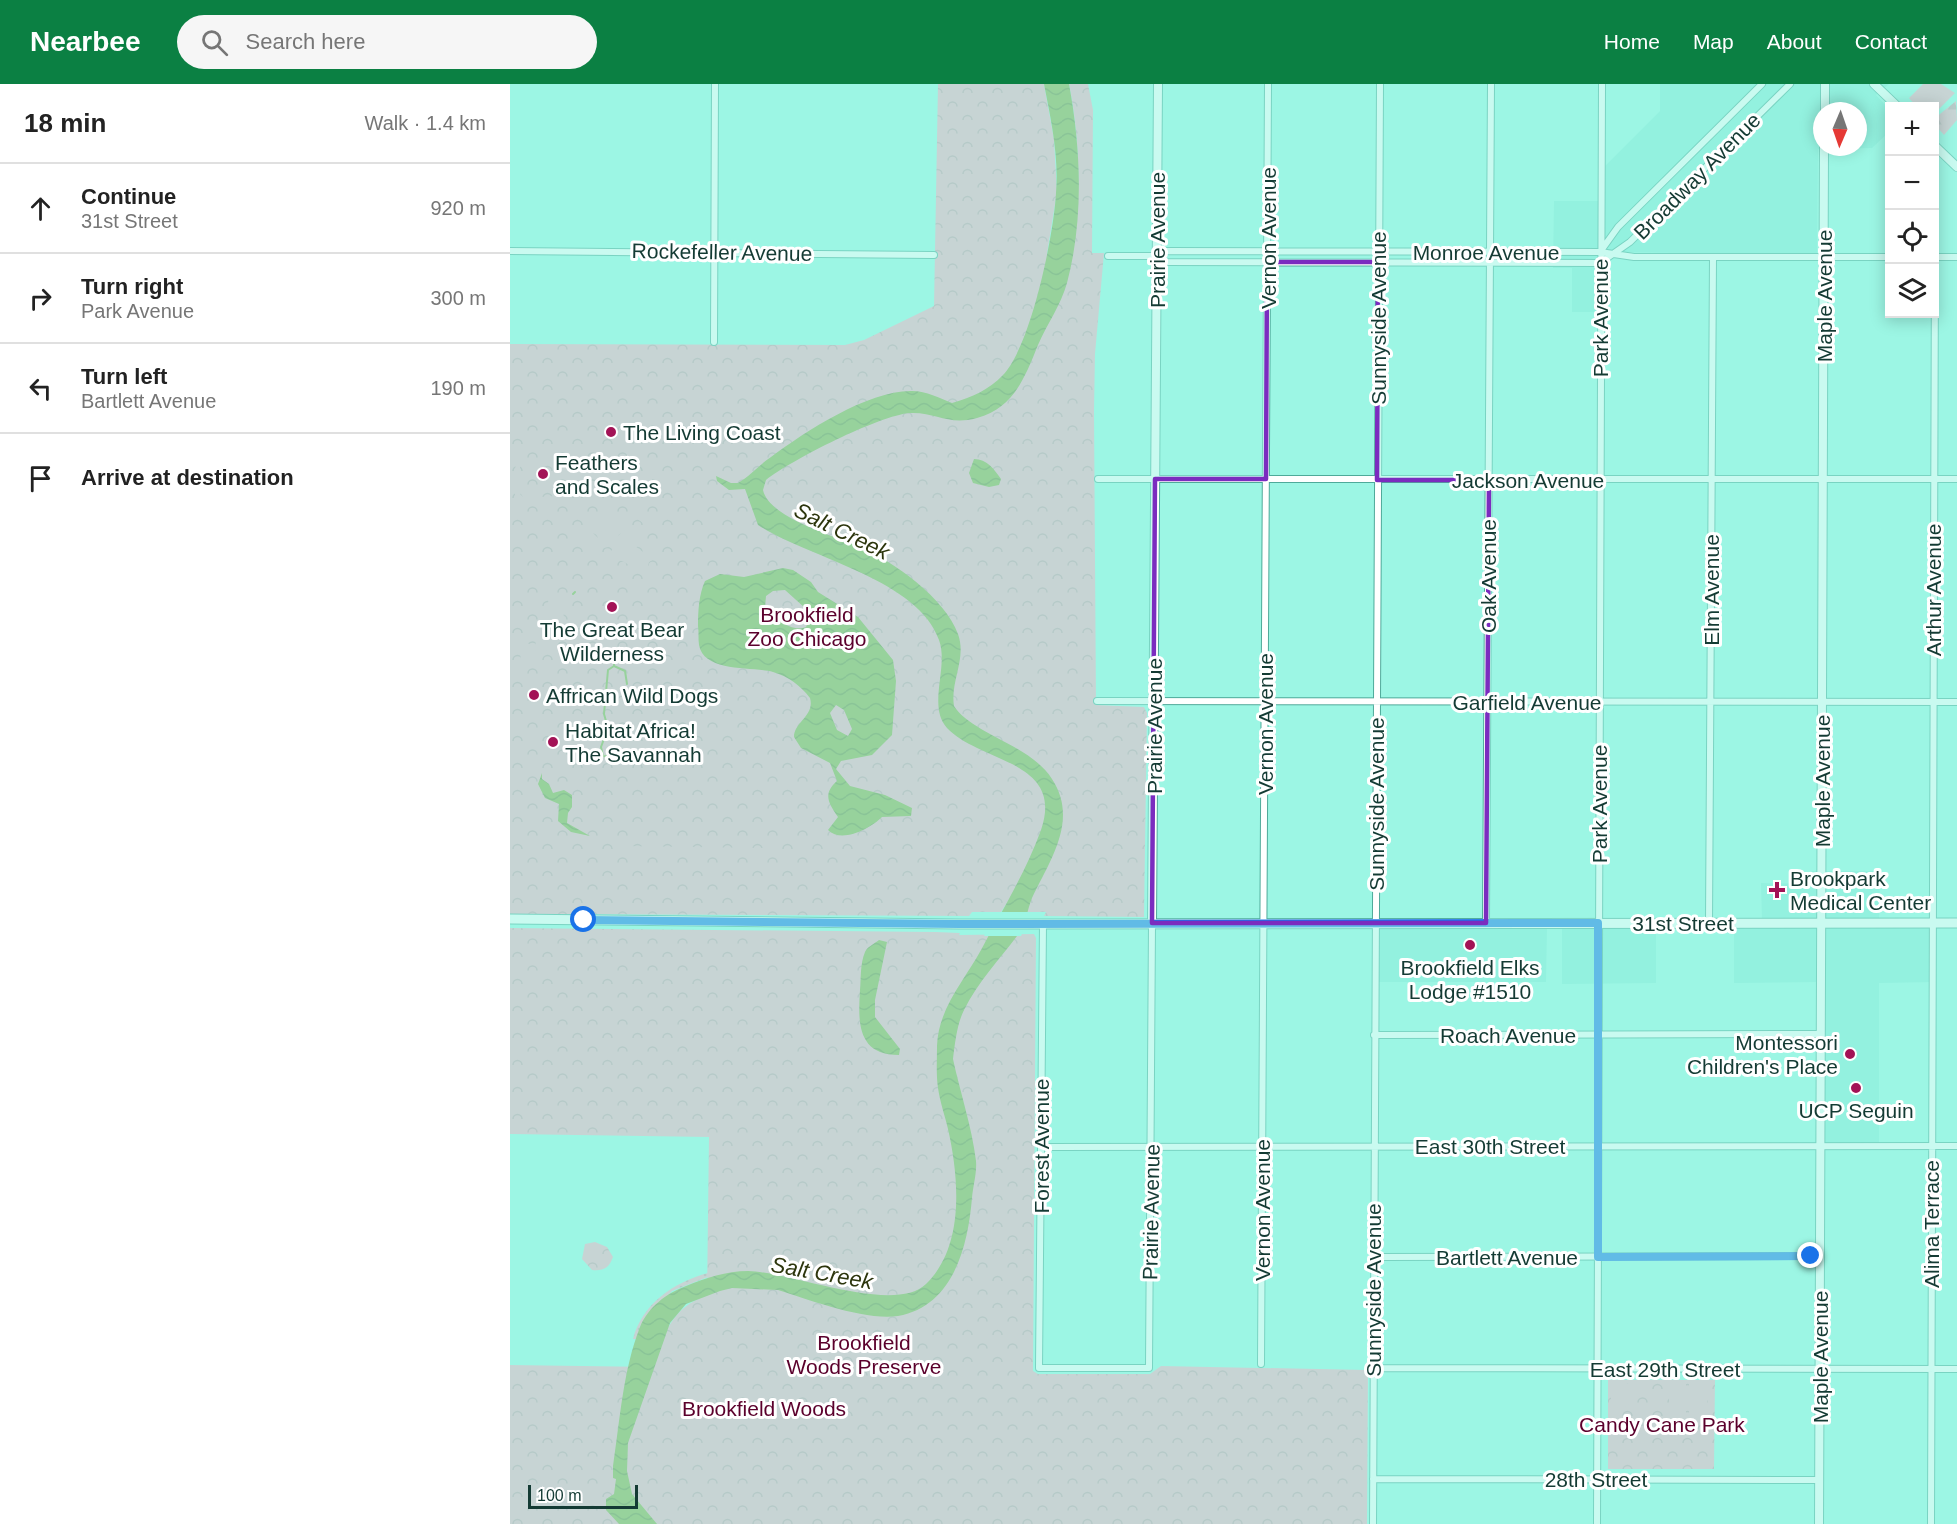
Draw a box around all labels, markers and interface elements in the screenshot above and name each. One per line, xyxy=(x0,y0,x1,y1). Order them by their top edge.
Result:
search box xyxy=(177,15,597,69)
text: Nearbee xyxy=(30,26,141,57)
icon: search xyxy=(198,26,231,59)
text: Search here xyxy=(246,29,365,54)
text: Home xyxy=(1604,30,1660,53)
text: Map xyxy=(1693,30,1734,53)
text: About xyxy=(1767,30,1822,53)
text: Contact xyxy=(1855,30,1927,53)
north arrow xyxy=(1813,102,1867,156)
map controls xyxy=(1885,102,1939,318)
button: + xyxy=(1885,102,1939,156)
text: 18 min xyxy=(24,108,106,138)
street label: Broadway Avenue xyxy=(1629,108,1765,244)
text: Walk · 1.4 km xyxy=(365,112,486,134)
button: − xyxy=(1885,156,1939,210)
street label: Vernon Avenue xyxy=(1257,167,1280,309)
street label: Prairie Avenue xyxy=(1146,172,1169,308)
text: Continue xyxy=(81,184,176,209)
icon: ahead xyxy=(24,192,57,225)
text: 920 m xyxy=(430,197,486,219)
text: 31st Street xyxy=(81,210,178,232)
button: locate xyxy=(1885,210,1939,264)
street label: Maple Avenue xyxy=(1813,230,1836,362)
street label: Sunnyside Avenue xyxy=(1367,231,1390,405)
street label: Rockefeller Avenue xyxy=(632,239,812,265)
street label: Monroe Avenue xyxy=(1413,241,1559,264)
street label: Park Avenue xyxy=(1589,259,1612,377)
button: layers xyxy=(1885,264,1939,318)
text: Turn right xyxy=(81,274,183,299)
icon: right xyxy=(24,282,57,315)
text: 300 m xyxy=(430,287,486,309)
text: Park Avenue xyxy=(81,300,194,322)
text: Turn left xyxy=(81,364,167,389)
icon: left xyxy=(24,372,57,405)
text: 190 m xyxy=(430,377,486,399)
text: Bartlett Avenue xyxy=(81,390,216,412)
place label: The Living Coast xyxy=(623,421,781,444)
marker: The Living Coast xyxy=(604,425,618,439)
place label: Feathers and Scales xyxy=(555,451,659,498)
icon: arrive xyxy=(24,462,57,495)
text: Arrive at destination xyxy=(81,465,294,490)
marker: Feathers and Scales xyxy=(536,467,550,481)
street label: Jackson Avenue xyxy=(1452,469,1604,492)
water label: Salt Creek xyxy=(790,497,895,565)
street label: Oak Avenue xyxy=(1477,519,1500,633)
street label: Arthur Avenue xyxy=(1922,524,1945,656)
street label: Elm Avenue xyxy=(1700,534,1723,646)
marker: The Great Bear Wilderness xyxy=(605,600,619,614)
park label: Brookfield Zoo Chicago xyxy=(747,603,867,650)
place label: The Great Bear Wilderness xyxy=(540,618,684,665)
street label: Vernon Avenue xyxy=(1254,653,1277,795)
street label: Prairie Avenue xyxy=(1143,658,1166,794)
place label: Affrican Wild Dogs xyxy=(546,684,718,707)
marker: Affrican Wild Dogs xyxy=(527,688,541,702)
street label: Garfield Avenue xyxy=(1452,691,1602,714)
street label: Maple Avenue xyxy=(1811,715,1834,847)
street label: Sunnyside Avenue xyxy=(1365,717,1388,891)
place label: Habitat Africa! The Savannah xyxy=(565,719,702,766)
marker: Habitat Africa! The Savannah xyxy=(546,735,560,749)
street label: Park Avenue xyxy=(1588,745,1611,863)
place label: Brookpark Medical Center xyxy=(1790,867,1931,914)
marker: Brookpark Medical Center xyxy=(1768,881,1786,899)
route start xyxy=(570,906,596,932)
street label: 31st Street xyxy=(1632,912,1734,935)
marker: Brookfield Elks Lodge #1510 xyxy=(1463,938,1477,952)
place label: Brookfield Elks Lodge #1510 xyxy=(1401,956,1539,1003)
street label: Roach Avenue xyxy=(1440,1024,1576,1047)
place label: Montessori Children's Place xyxy=(1687,1031,1838,1078)
marker: Montessori Children's Place xyxy=(1843,1047,1857,1061)
street label: Forest Avenue xyxy=(1030,1078,1053,1214)
marker: UCP Seguin xyxy=(1849,1081,1863,1095)
place label: UCP Seguin xyxy=(1798,1099,1914,1122)
street label: East 30th Street xyxy=(1415,1135,1565,1158)
street label: Vernon Avenue xyxy=(1251,1139,1274,1281)
street label: Prairie Avenue xyxy=(1138,1144,1164,1280)
street label: Alima Terrace xyxy=(1920,1160,1943,1288)
street label: Sunnyside Avenue xyxy=(1362,1203,1385,1377)
route end xyxy=(1797,1242,1823,1268)
street label: Bartlett Avenue xyxy=(1436,1246,1578,1269)
water label: Salt Creek xyxy=(769,1252,876,1294)
street label: Maple Avenue xyxy=(1809,1291,1832,1423)
park label: Brookfield Woods Preserve xyxy=(787,1331,941,1378)
street label: East 29th Street xyxy=(1590,1358,1740,1381)
park label: Brookfield Woods xyxy=(682,1397,846,1420)
park label: Candy Cane Park xyxy=(1579,1413,1745,1436)
street label: 28th Street xyxy=(1545,1468,1648,1491)
scale bar xyxy=(528,1482,638,1510)
text: 100 m xyxy=(537,1487,581,1504)

